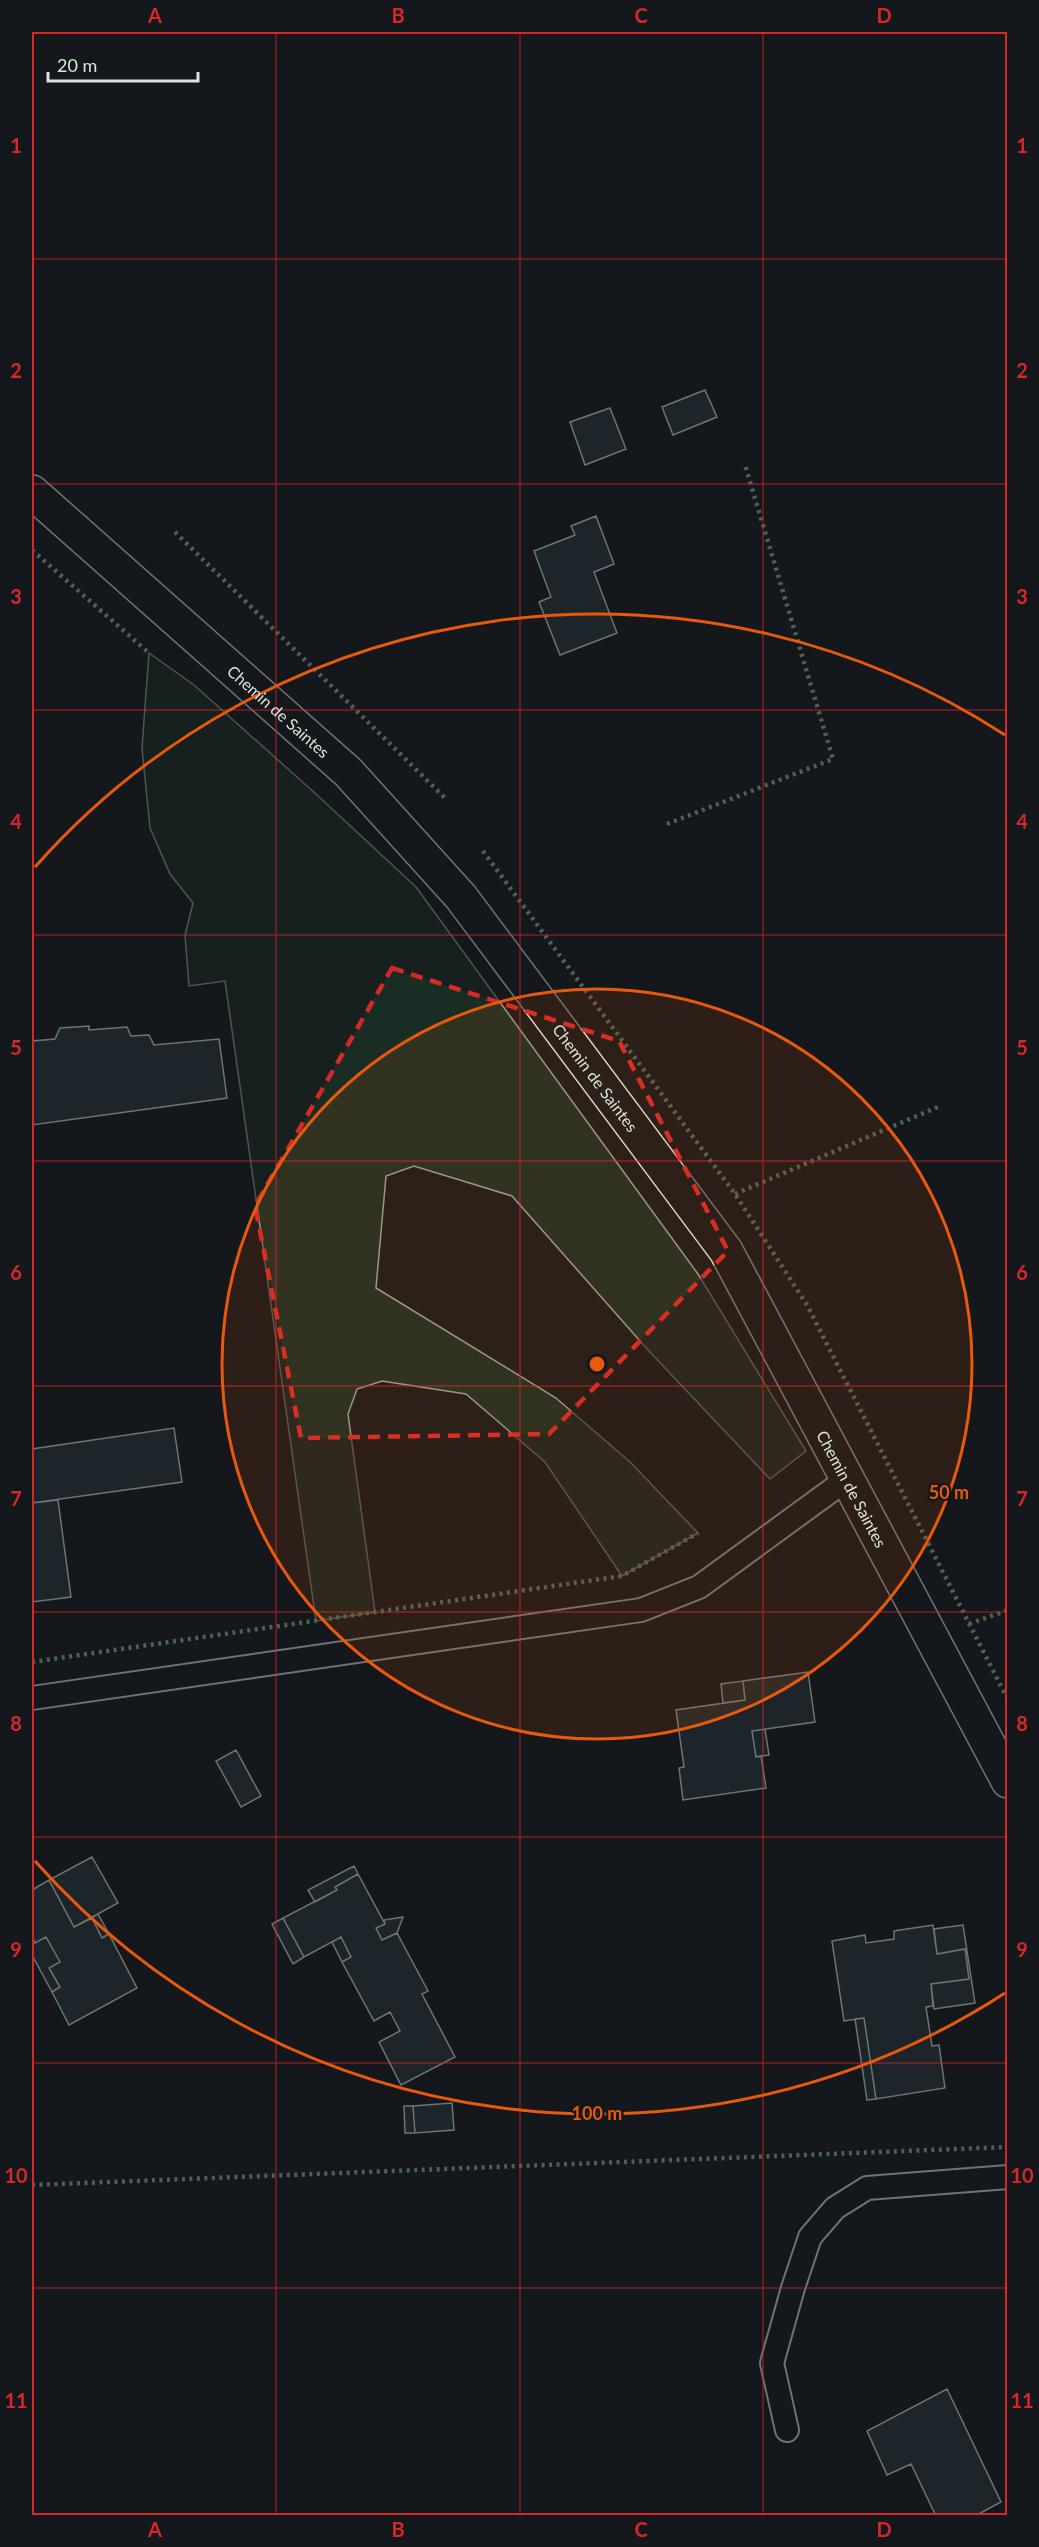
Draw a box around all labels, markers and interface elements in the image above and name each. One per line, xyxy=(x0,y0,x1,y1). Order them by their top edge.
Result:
text: A xyxy=(147,3,162,27)
text: B xyxy=(391,3,405,27)
text: C xyxy=(634,3,648,27)
text: D xyxy=(876,3,892,27)
scale bar xyxy=(48,45,198,83)
text: 20 m xyxy=(57,54,97,76)
text: 1 xyxy=(10,133,22,157)
text: 1 xyxy=(1016,133,1028,157)
text: 2 xyxy=(10,358,22,382)
text: 2 xyxy=(1016,358,1028,382)
text: 3 xyxy=(10,584,22,608)
text: 3 xyxy=(1016,584,1028,608)
street label: Chemin de Saintes xyxy=(224,661,334,761)
text: 4 xyxy=(10,809,22,833)
text: 4 xyxy=(1016,809,1028,833)
street label: Chemin de Saintes xyxy=(549,1020,643,1135)
text: 5 xyxy=(10,1035,22,1059)
text: 5 xyxy=(1016,1035,1028,1059)
text: 6 xyxy=(10,1260,22,1284)
text: 6 xyxy=(1016,1260,1028,1284)
centre of rings xyxy=(587,1354,607,1374)
street label: Chemin de Saintes xyxy=(813,1427,891,1550)
text: 50 m xyxy=(929,1481,969,1503)
text: 7 xyxy=(10,1486,22,1510)
text: 7 xyxy=(1016,1486,1028,1510)
text: 8 xyxy=(10,1711,22,1735)
text: 8 xyxy=(1016,1711,1028,1735)
text: 9 xyxy=(10,1937,22,1961)
text: 9 xyxy=(1016,1937,1028,1961)
text: 100 m xyxy=(572,2102,622,2124)
text: 10 xyxy=(4,2163,28,2187)
text: 10 xyxy=(1010,2163,1034,2187)
text: 11 xyxy=(4,2388,28,2412)
text: 11 xyxy=(1010,2388,1034,2412)
text: A xyxy=(147,2517,162,2541)
text: B xyxy=(391,2517,405,2541)
text: C xyxy=(634,2517,648,2541)
text: D xyxy=(876,2517,892,2541)

